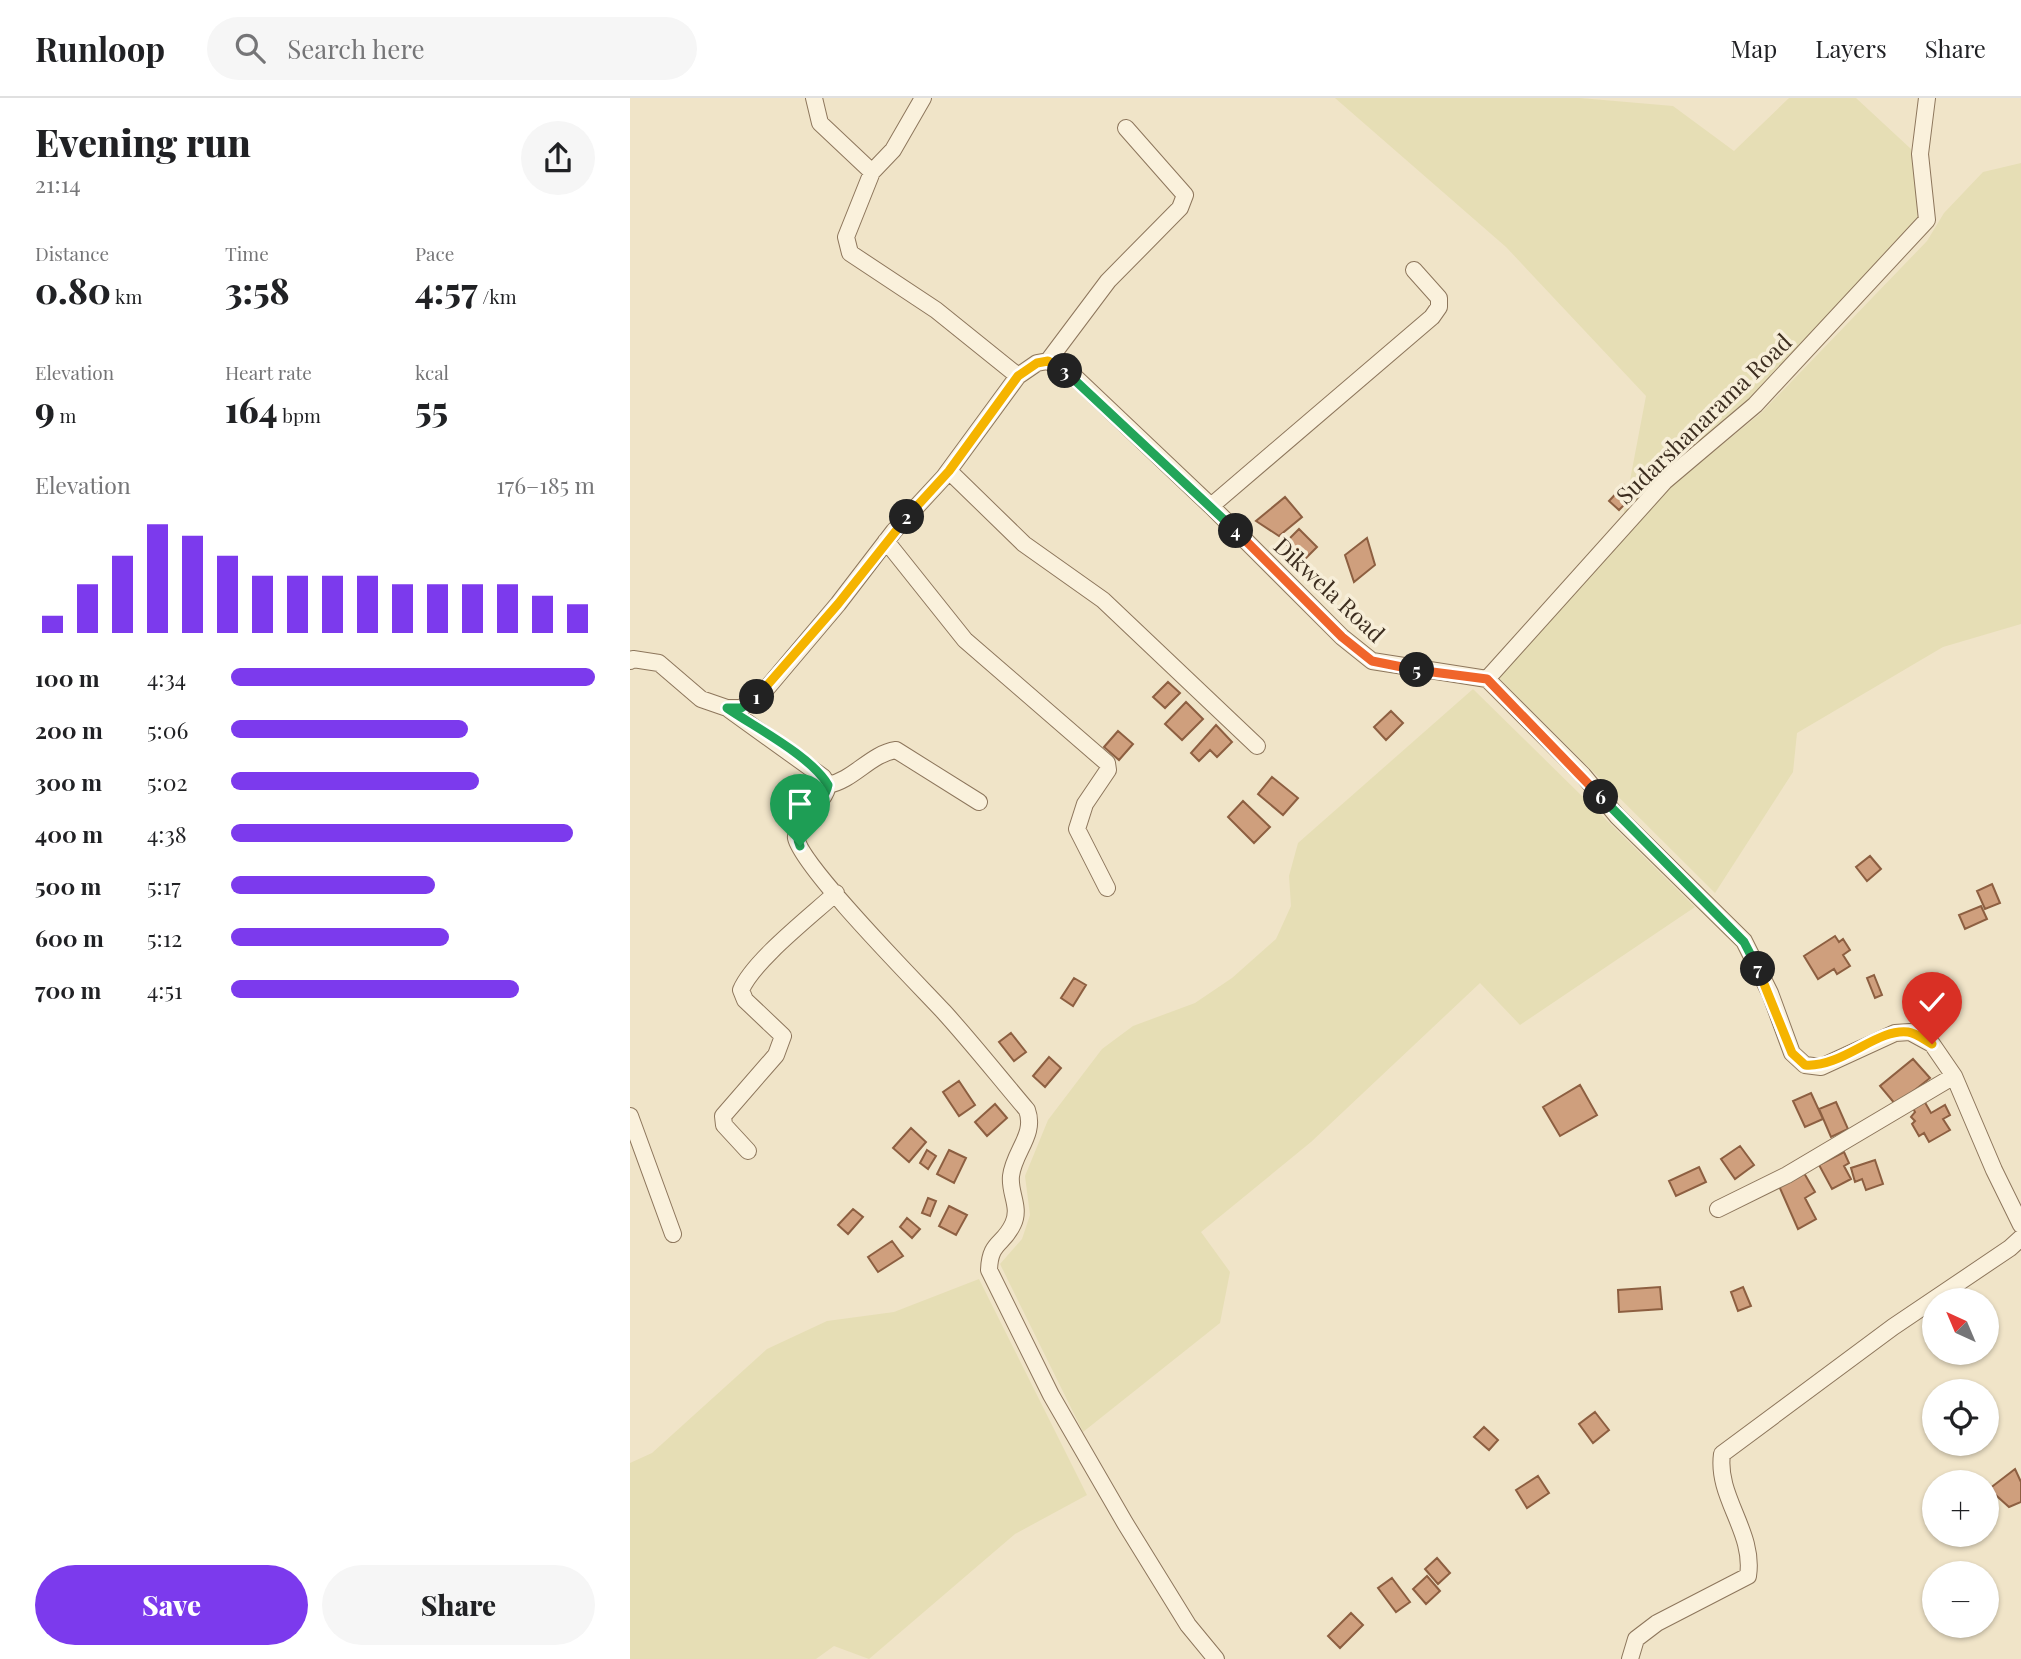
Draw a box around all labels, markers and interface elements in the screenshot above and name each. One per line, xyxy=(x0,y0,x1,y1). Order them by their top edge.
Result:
search box xyxy=(207,17,697,80)
text: Runloop xyxy=(35,26,165,70)
icon: search xyxy=(231,29,269,67)
text: Search here xyxy=(287,31,425,66)
text: Map xyxy=(1731,32,1777,64)
text: Layers xyxy=(1815,32,1887,64)
text: Share xyxy=(1925,32,1986,64)
text: Evening run xyxy=(35,116,251,167)
button: share xyxy=(521,121,595,195)
text: 21:14 xyxy=(35,168,81,199)
text: Distance xyxy=(35,240,109,266)
text: Time xyxy=(225,240,269,266)
text: Pace xyxy=(415,240,454,266)
text: 0.80 xyxy=(35,266,111,313)
text: 3:58 xyxy=(225,266,290,313)
text: 4:57 xyxy=(415,266,477,313)
text: km xyxy=(111,283,142,309)
text: /km xyxy=(477,283,517,309)
street label: Sudarshanarama Road xyxy=(1609,326,1797,510)
pin: 3 xyxy=(1048,354,1082,388)
text: 3 xyxy=(1060,357,1069,383)
text: Elevation xyxy=(35,359,114,385)
text: Heart rate xyxy=(225,359,312,385)
text: kcal xyxy=(415,359,449,385)
text: 9 xyxy=(35,385,55,432)
text: 164 xyxy=(225,385,278,432)
text: 55 xyxy=(415,385,448,432)
text: m xyxy=(55,402,76,428)
text: bpm xyxy=(278,402,321,428)
text: Elevation xyxy=(35,469,131,500)
text: 176–185 m xyxy=(496,469,595,500)
pin: 2 xyxy=(890,500,924,534)
text: 2 xyxy=(902,503,911,529)
pin: 4 xyxy=(1218,514,1254,548)
text: 4 xyxy=(1230,517,1241,543)
street label: Dikwela Road xyxy=(1268,530,1392,648)
pin: 5 xyxy=(1400,652,1434,688)
text: 5 xyxy=(1412,656,1421,682)
text: 100 m xyxy=(35,662,100,693)
text: 4:34 xyxy=(147,662,186,693)
pin: 1 xyxy=(740,680,774,714)
text: 1 xyxy=(753,683,760,709)
text: 200 m xyxy=(35,714,103,745)
text: 5:06 xyxy=(147,714,188,745)
text: 300 m xyxy=(35,766,102,797)
text: 5:02 xyxy=(147,766,187,797)
pin xyxy=(770,774,830,846)
pin: 6 xyxy=(1584,780,1618,814)
text: 6 xyxy=(1595,783,1606,809)
icon: arrive xyxy=(781,785,819,823)
text: 400 m xyxy=(35,818,103,849)
text: 4:38 xyxy=(147,818,187,849)
text: 500 m xyxy=(35,870,101,901)
text: 5:17 xyxy=(147,870,181,901)
text: 600 m xyxy=(35,922,104,953)
text: 5:12 xyxy=(147,922,182,953)
pin: 7 xyxy=(1740,952,1776,986)
text: 7 xyxy=(1753,955,1762,981)
pin xyxy=(1902,972,1962,1044)
text: 700 m xyxy=(35,974,101,1005)
text: 4:51 xyxy=(147,974,183,1005)
icon: check xyxy=(1913,983,1951,1021)
north arrow xyxy=(1922,1288,1998,1365)
map controls xyxy=(1922,1288,1999,1638)
button: locate xyxy=(1922,1379,1999,1456)
button: + xyxy=(1922,1470,1999,1547)
button: − xyxy=(1922,1561,1999,1638)
button: Save xyxy=(35,1565,308,1645)
button: Share xyxy=(322,1565,595,1645)

